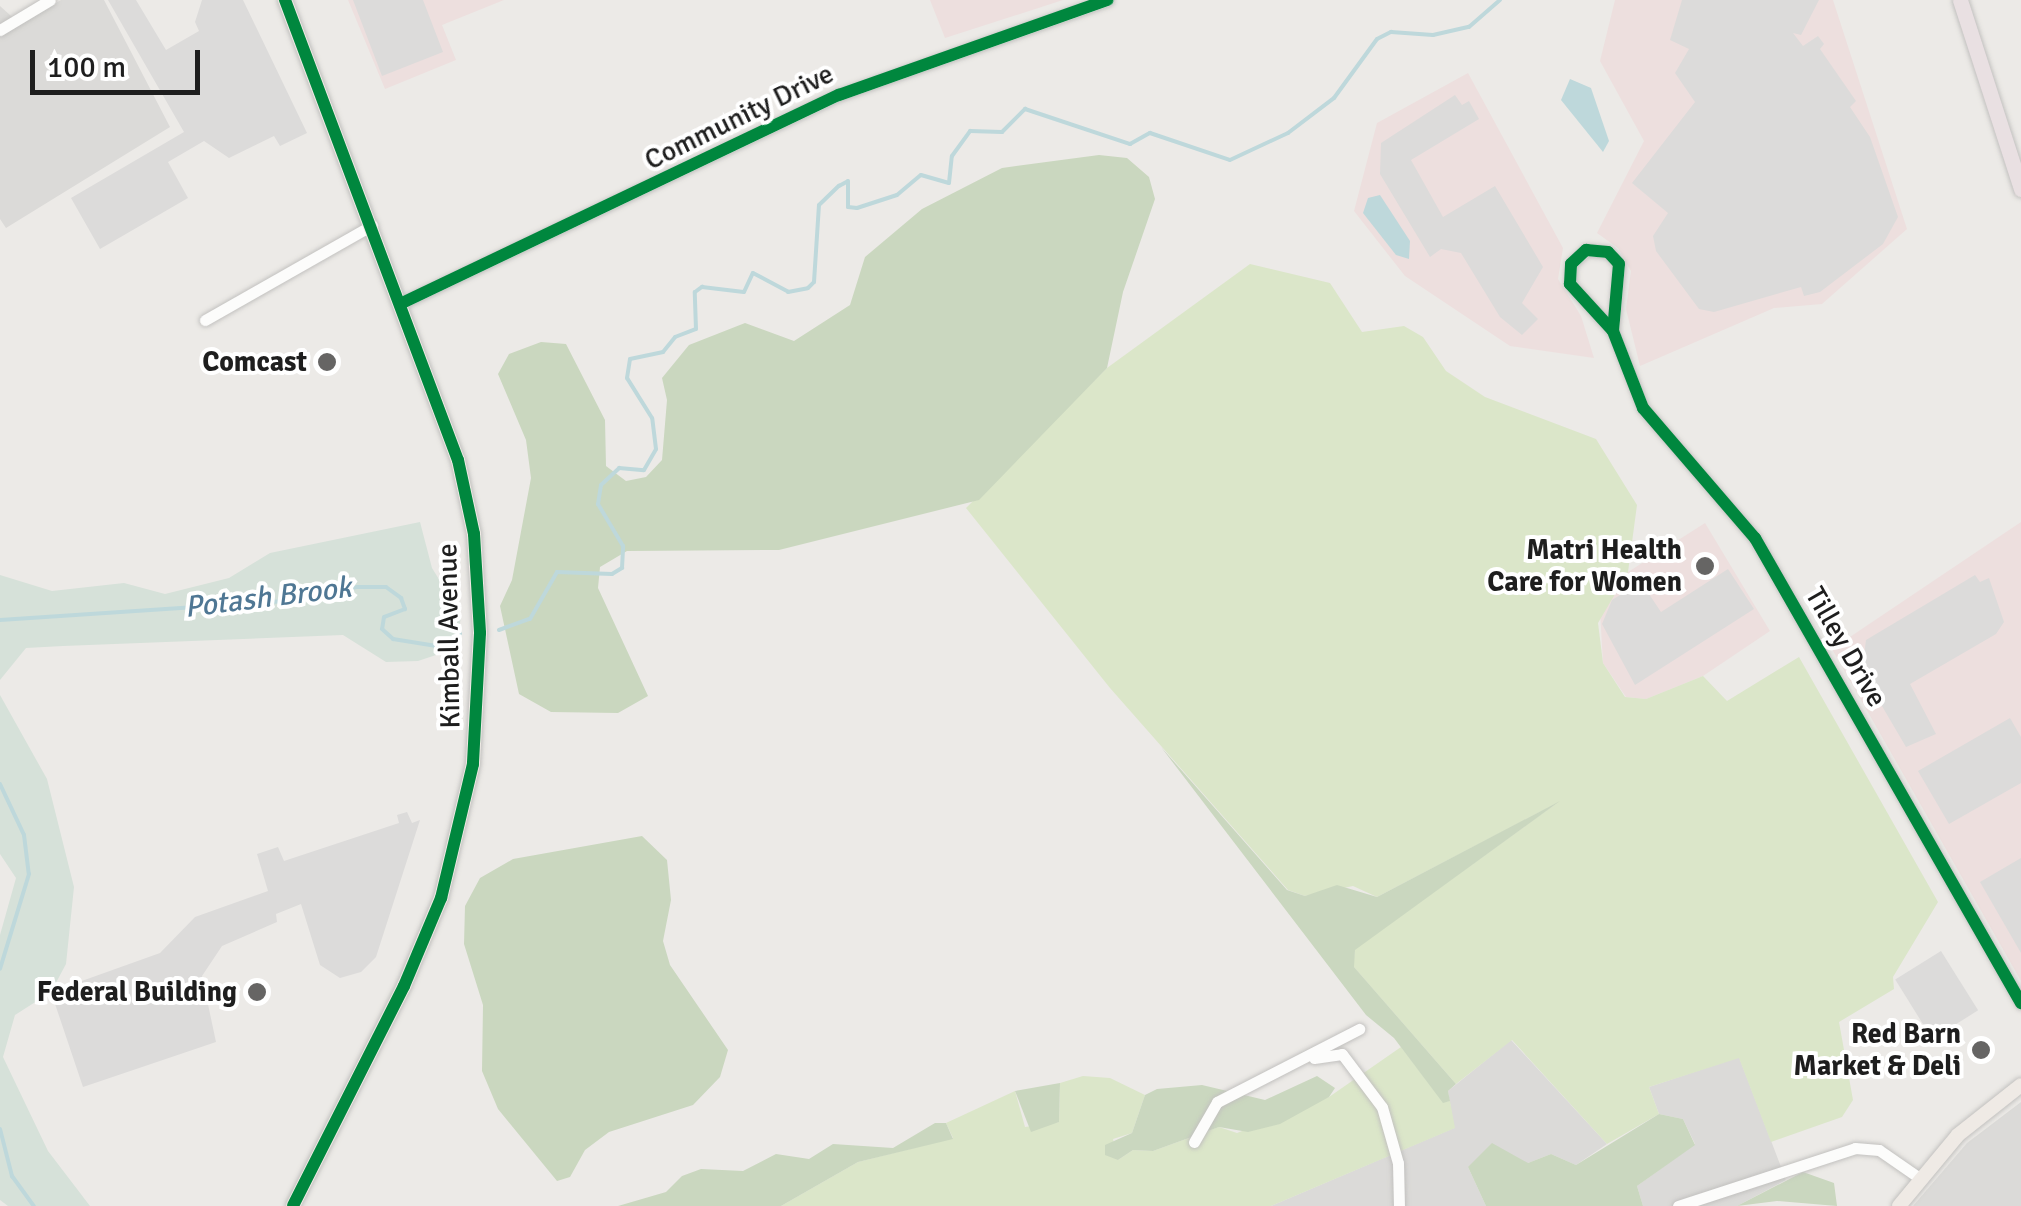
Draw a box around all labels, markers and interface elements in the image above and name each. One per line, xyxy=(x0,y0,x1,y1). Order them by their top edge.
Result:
scale bar xyxy=(35,30,205,92)
text: 100 m xyxy=(47,49,126,86)
street label: Community Drive xyxy=(639,57,839,177)
place label: Comcast xyxy=(202,345,307,379)
marker: Comcast xyxy=(316,351,338,373)
place label: Matri Health Care for Women xyxy=(1487,533,1682,599)
street label: Kimball Avenue xyxy=(431,543,467,729)
marker: Matri Health Care for Women xyxy=(1692,553,1718,579)
water label: Potash Brook xyxy=(183,570,353,626)
street label: Tilley Drive xyxy=(1798,581,1894,713)
place label: Federal Building xyxy=(37,975,237,1009)
marker: Federal Building xyxy=(246,981,268,1003)
place label: Red Barn Market & Deli xyxy=(1794,1017,1961,1083)
marker: Red Barn Market & Deli xyxy=(1970,1039,1992,1061)

